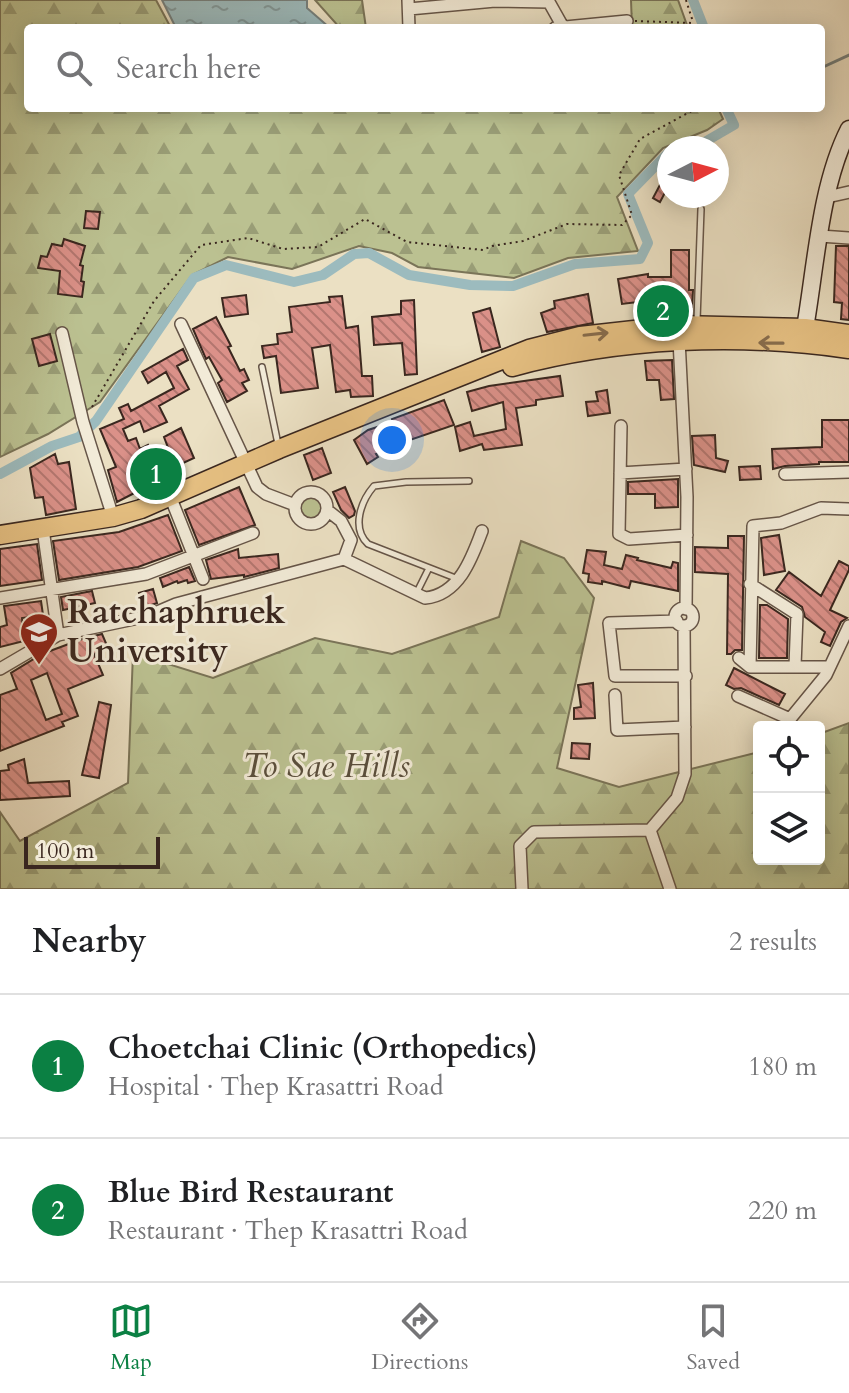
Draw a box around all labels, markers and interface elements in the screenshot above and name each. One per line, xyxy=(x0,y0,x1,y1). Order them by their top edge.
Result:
search box xyxy=(24,24,825,112)
icon: search xyxy=(52,46,96,90)
text: Search here xyxy=(116,48,261,89)
north arrow xyxy=(657,136,729,208)
pin: 2 xyxy=(637,281,689,341)
one-way arrow xyxy=(582,326,609,341)
one-way arrow xyxy=(758,335,785,350)
your location xyxy=(372,420,412,460)
pin: 1 xyxy=(130,444,182,504)
place label: Ratchaphruek University xyxy=(67,589,286,674)
school or university icon: Ratchaphruek University xyxy=(18,611,60,666)
map controls xyxy=(753,721,825,865)
button: locate xyxy=(753,721,825,793)
park label: To Sae Hills xyxy=(242,743,410,789)
button: layers xyxy=(753,793,825,865)
scale bar xyxy=(24,833,160,869)
text: 100 m xyxy=(36,836,94,866)
text: Nearby xyxy=(32,918,147,964)
text: 2 results xyxy=(729,924,817,959)
text: Choetchai Clinic (Orthopedics) xyxy=(108,1028,538,1069)
text: 1 xyxy=(51,1049,65,1084)
text: 180 m xyxy=(748,1049,817,1084)
text: Hospital · Thep Krasattri Road xyxy=(108,1069,444,1104)
text: Blue Bird Restaurant xyxy=(108,1172,393,1213)
text: 2 xyxy=(51,1193,65,1228)
text: 220 m xyxy=(748,1193,817,1228)
text: Restaurant · Thep Krasattri Road xyxy=(108,1213,468,1248)
tab: Map xyxy=(109,1299,153,1377)
tab: Directions xyxy=(371,1299,468,1377)
tab: Saved xyxy=(687,1299,740,1377)

